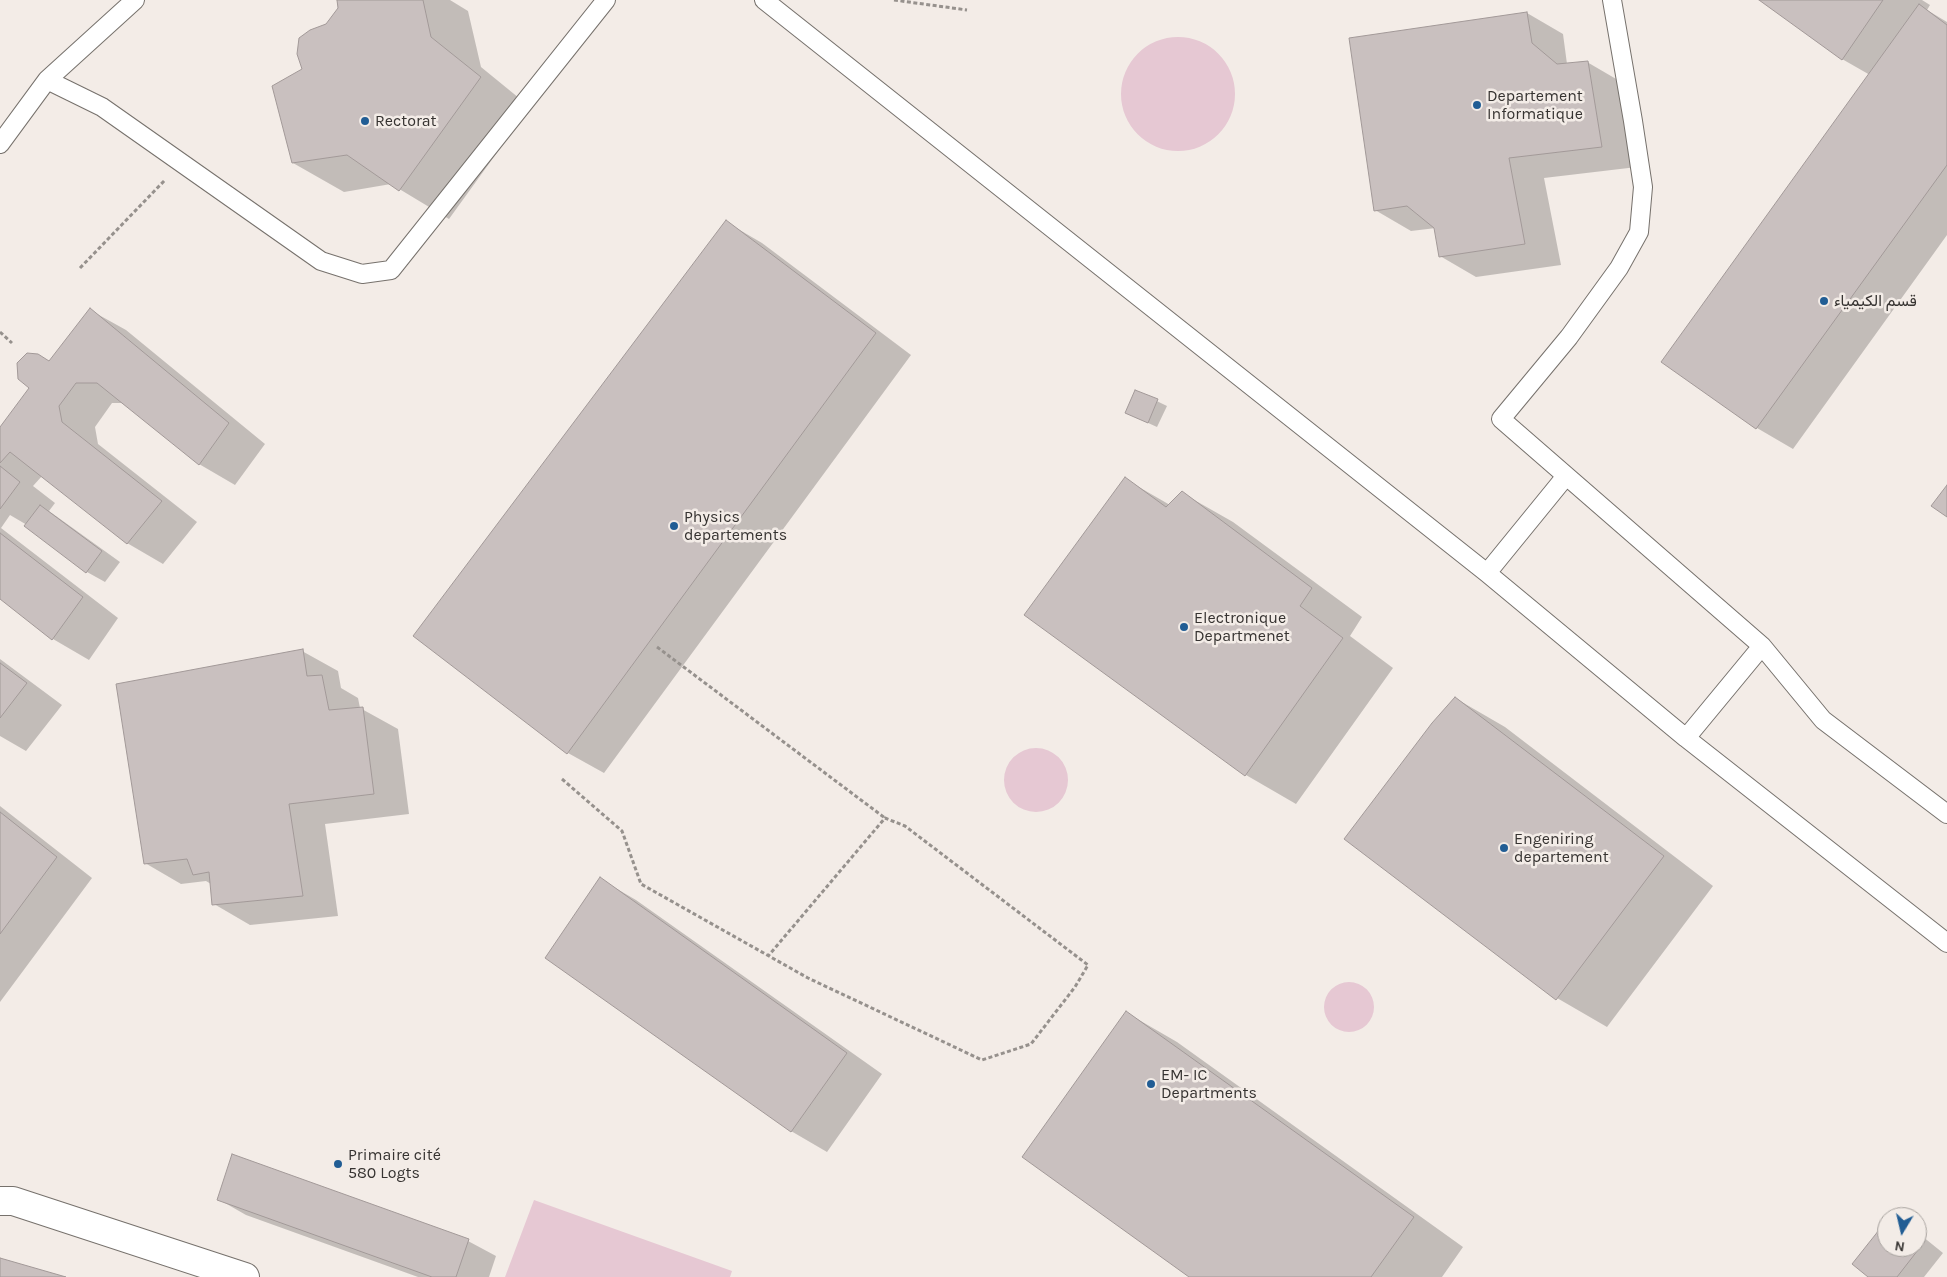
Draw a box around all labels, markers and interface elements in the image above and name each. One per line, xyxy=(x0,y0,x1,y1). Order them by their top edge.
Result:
place label: Departement Informatique xyxy=(1487,86,1583,124)
marker: Departement Informatique xyxy=(1471,99,1483,111)
place label: Rectorat xyxy=(375,111,437,131)
marker: Rectorat xyxy=(359,115,371,127)
place label: قسم الكيمياء xyxy=(1834,291,1917,311)
marker: قسم الكيمياء xyxy=(1818,295,1830,307)
place label: Physics departements xyxy=(684,507,787,545)
marker: Physics departements xyxy=(668,520,680,532)
place label: Electronique Departmenet xyxy=(1194,608,1290,646)
marker: Electronique Departmenet xyxy=(1178,621,1190,633)
place label: Engeniring departement xyxy=(1514,829,1609,867)
marker: Engeniring departement xyxy=(1498,842,1510,854)
place label: EM- IC Departments xyxy=(1161,1065,1257,1103)
marker: EM- IC Departments xyxy=(1145,1078,1157,1090)
place label: Primaire cité 580 Logts xyxy=(348,1145,441,1183)
marker: Primaire cité 580 Logts xyxy=(332,1158,344,1170)
north arrow xyxy=(1877,1207,1927,1257)
text: N xyxy=(1893,1237,1906,1256)

